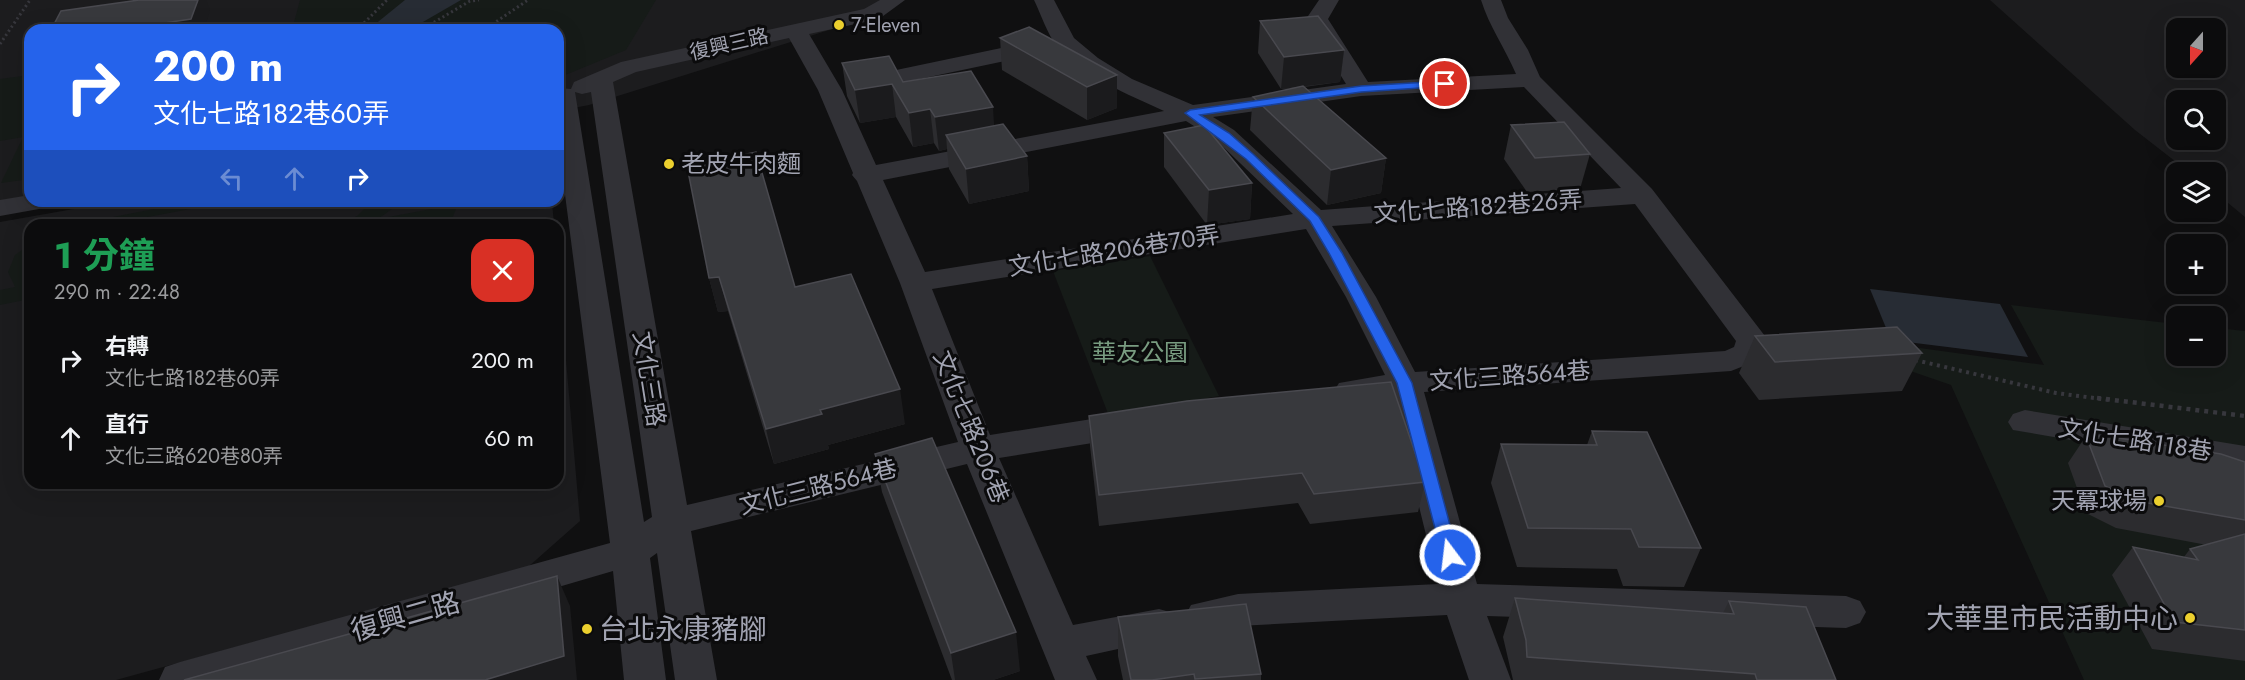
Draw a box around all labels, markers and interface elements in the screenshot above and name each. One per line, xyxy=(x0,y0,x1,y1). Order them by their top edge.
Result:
place label: 7-Eleven xyxy=(851,11,921,40)
marker: 7-Eleven xyxy=(832,18,846,32)
north arrow xyxy=(2166,18,2226,78)
map controls xyxy=(2166,18,2226,366)
street label: 復興三路 xyxy=(687,21,771,68)
text: 200 m xyxy=(153,36,283,97)
icon: right xyxy=(54,48,132,126)
pin xyxy=(1419,58,1470,109)
icon: arrive xyxy=(1428,67,1461,100)
button: search xyxy=(2166,90,2226,150)
text: 文化七路182巷60弄 xyxy=(153,94,389,133)
place label: 老皮牛肉麵 xyxy=(681,146,801,181)
marker: 老皮牛肉麵 xyxy=(662,157,676,171)
icon: left xyxy=(215,162,248,195)
icon: ahead xyxy=(278,162,311,195)
icon: right xyxy=(341,162,374,195)
button: layers xyxy=(2166,162,2226,222)
street label: 文化七路182巷26弄 xyxy=(1372,182,1583,231)
street label: 文化七路206巷70弄 xyxy=(1006,217,1222,284)
text: 1 分鐘 xyxy=(54,229,155,281)
button: + xyxy=(2166,234,2226,294)
button: close xyxy=(471,239,534,302)
text: 290 m · 22:48 xyxy=(54,278,180,307)
button: − xyxy=(2166,306,2226,366)
street label: 文化三路 xyxy=(625,329,674,429)
text: 右轉 xyxy=(105,330,149,362)
park label: 華友公園 xyxy=(1092,335,1188,370)
icon: right xyxy=(54,344,87,377)
text: 200 m xyxy=(471,344,534,376)
street label: 文化七路206巷 xyxy=(925,345,1018,508)
street label: 文化三路564巷 xyxy=(1428,352,1592,399)
text: 文化七路182巷60弄 xyxy=(105,364,280,393)
text: 直行 xyxy=(105,408,149,440)
street label: 文化七路118巷 xyxy=(2056,410,2214,469)
icon: ahead xyxy=(54,422,87,455)
text: 60 m xyxy=(484,422,534,454)
text: 文化三路620巷80弄 xyxy=(105,442,283,471)
street label: 文化三路564巷 xyxy=(735,450,900,523)
place label: 天冪球場 xyxy=(2051,483,2147,518)
marker: 天冪球場 xyxy=(2152,494,2166,508)
position arrow xyxy=(1418,523,1482,587)
street label: 復興二路 xyxy=(346,581,465,652)
place label: 大華里市民活動中心 xyxy=(1926,598,2178,639)
place label: 台北永康豬腳 xyxy=(599,609,767,650)
marker: 大華里市民活動中心 xyxy=(2183,611,2197,625)
marker: 台北永康豬腳 xyxy=(580,622,594,636)

